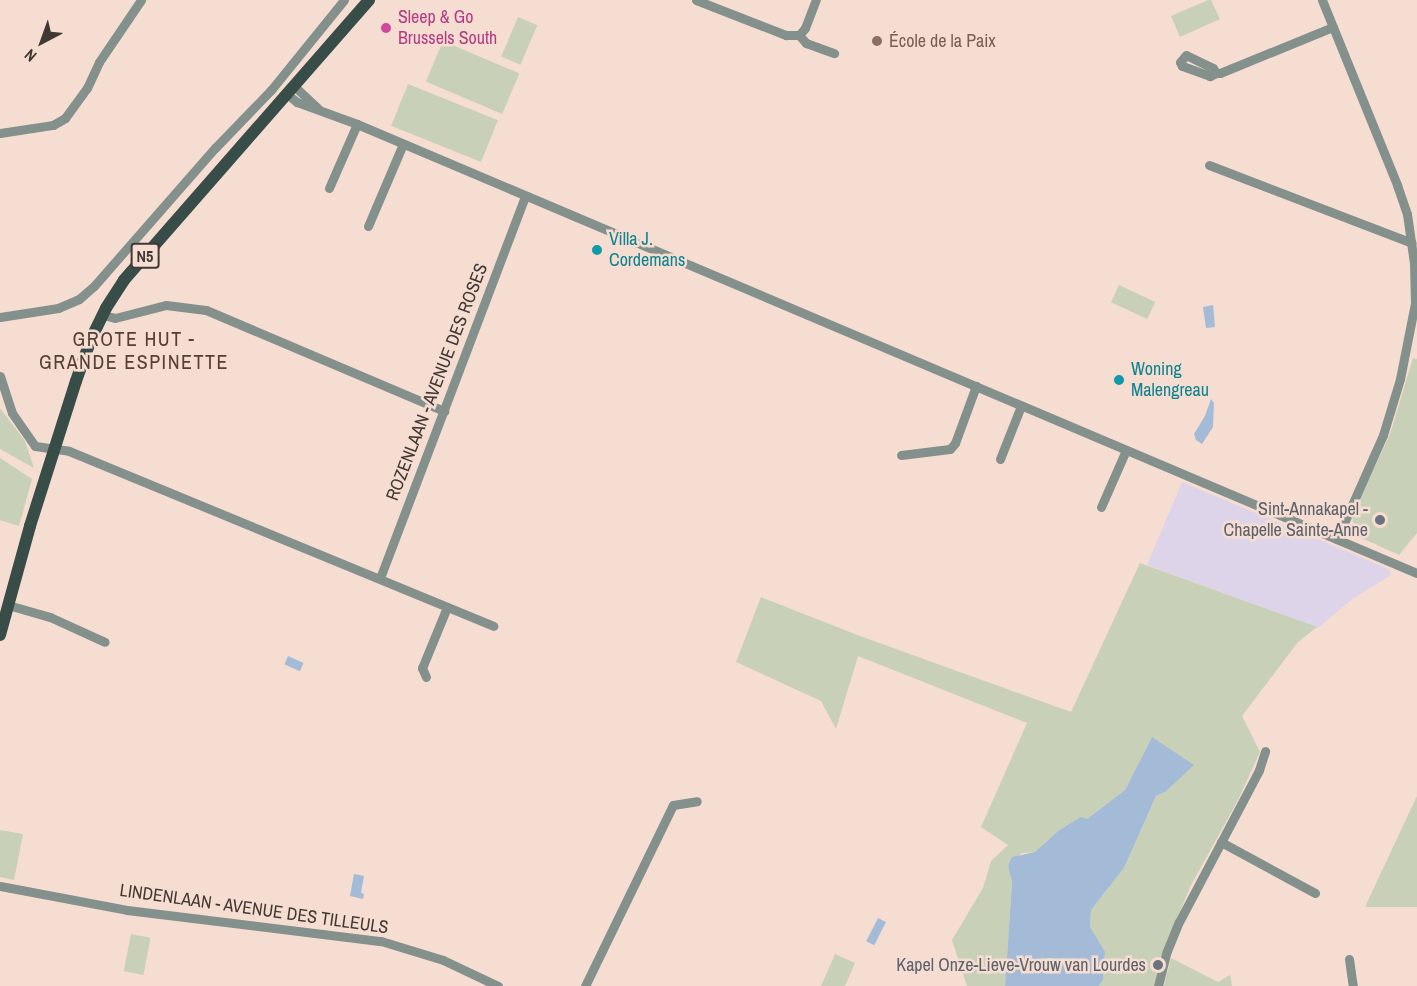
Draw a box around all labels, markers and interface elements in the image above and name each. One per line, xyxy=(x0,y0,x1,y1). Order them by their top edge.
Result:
place label: Sleep & Go Brussels South xyxy=(398,7,497,50)
north arrow xyxy=(12,12,72,72)
marker: Sleep & Go Brussels South xyxy=(379,21,393,35)
place label: École de la Paix xyxy=(889,30,996,52)
marker: École de la Paix xyxy=(870,34,884,48)
text: N xyxy=(19,44,41,67)
place label: Villa J. Cordemans xyxy=(609,229,685,272)
road number: N5 xyxy=(130,243,160,269)
marker: Villa J. Cordemans xyxy=(590,243,604,257)
street label: ROZENLAAN - AVENUE DES ROSES xyxy=(382,260,492,504)
district label: GROTE HUT - GRANDE ESPINETTE xyxy=(39,327,229,374)
place label: Woning Malengreau xyxy=(1131,359,1209,401)
marker: Woning Malengreau xyxy=(1112,373,1126,387)
place label: Sint-Annakapel - Chapelle Sainte-Anne xyxy=(1224,499,1368,542)
marker: Sint-Annakapel - Chapelle Sainte-Anne xyxy=(1373,513,1387,527)
street label: LINDENLAAN - AVENUE DES TILLEULS xyxy=(118,879,390,939)
place label: Kapel Onze-Lieve-Vrouw van Lourdes xyxy=(896,954,1146,976)
marker: Kapel Onze-Lieve-Vrouw van Lourdes xyxy=(1151,958,1165,972)

